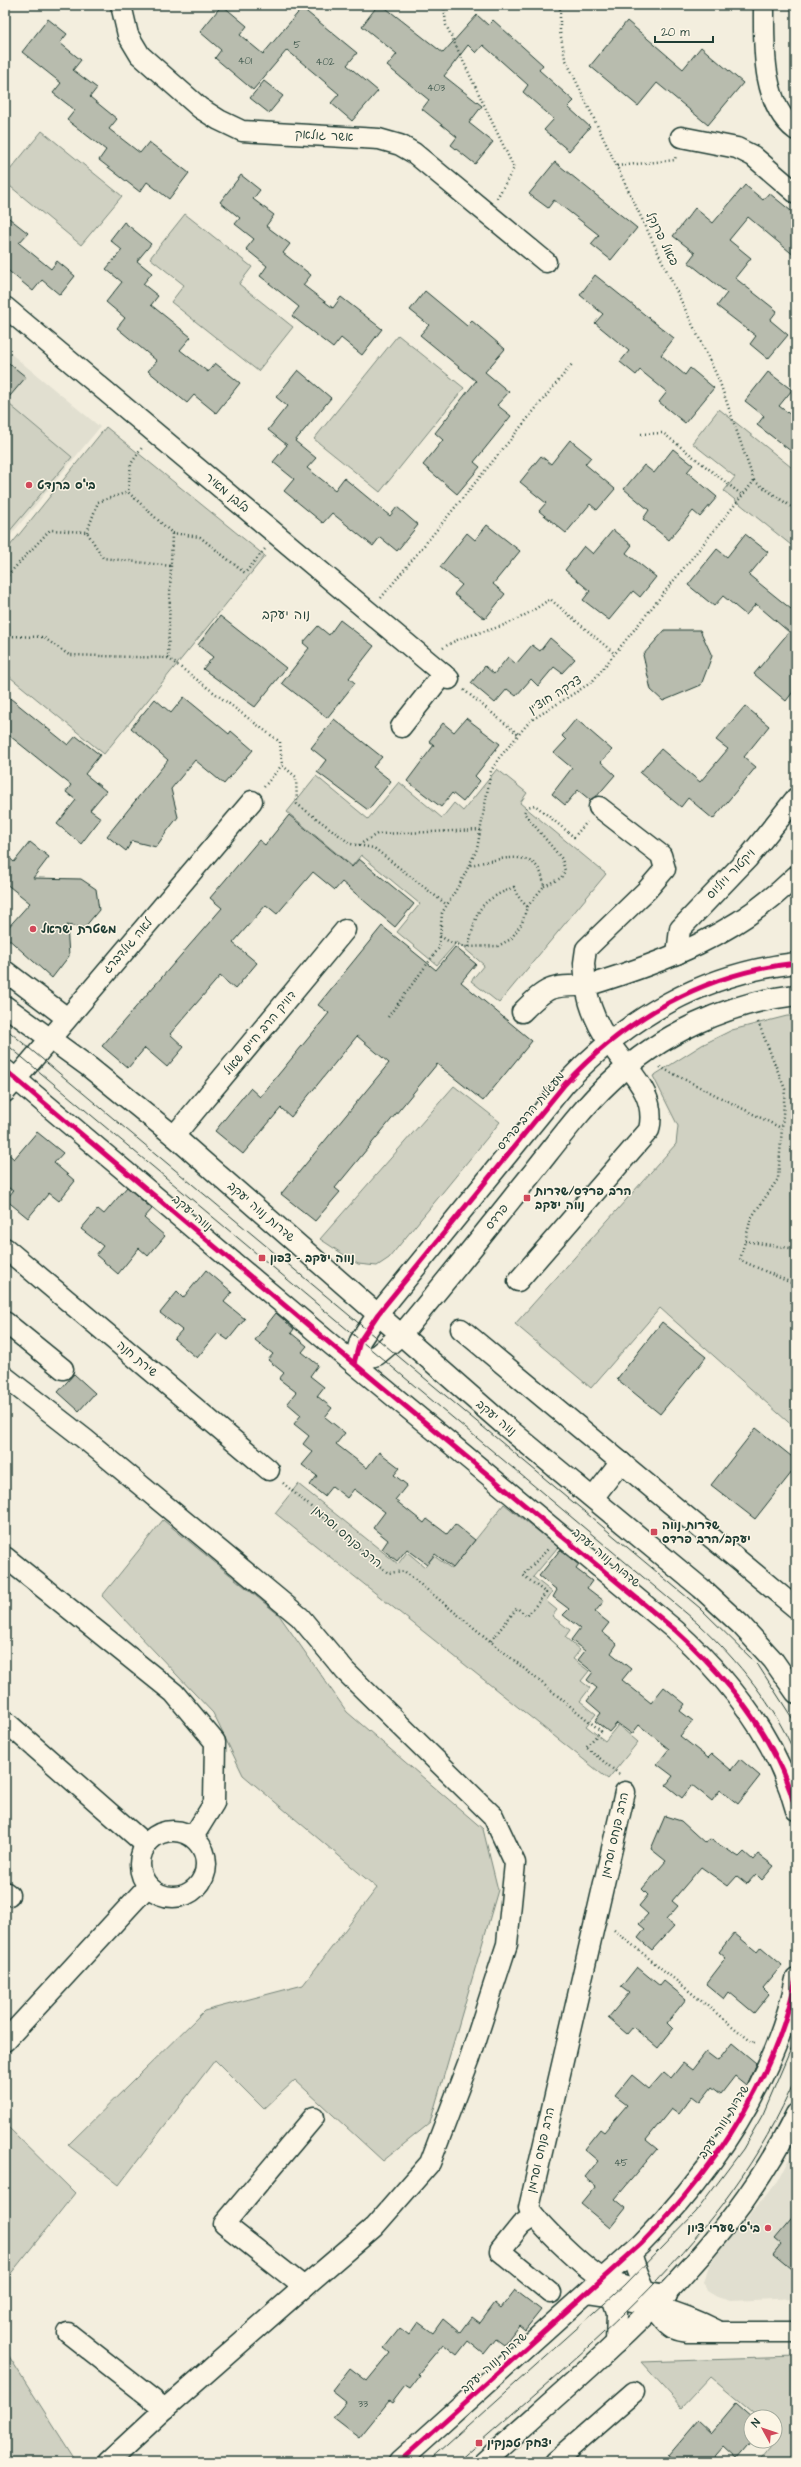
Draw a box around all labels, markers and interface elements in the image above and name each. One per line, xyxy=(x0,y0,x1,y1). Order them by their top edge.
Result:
scale bar xyxy=(655,18,713,44)
text: 20 m xyxy=(661,24,690,41)
house number: 5 xyxy=(293,38,301,52)
house number: 401 xyxy=(238,54,253,68)
house number: 402 xyxy=(316,55,335,69)
house number: 403 xyxy=(427,81,445,95)
street label: אשר גולאק xyxy=(294,126,354,146)
street label: פאול פרנקל xyxy=(642,209,682,269)
street label: בלבן מאיר xyxy=(201,469,253,517)
place label: בי"ס ברנדט xyxy=(37,477,96,494)
marker: בי"ס ברנדט xyxy=(24,480,34,490)
district label: נוה יעקב xyxy=(262,606,310,624)
street label: צדקה חוצ'ין xyxy=(525,672,585,718)
street label: ויקטור ויוליוס xyxy=(703,845,759,903)
street label: לאה גולדברג xyxy=(99,914,158,977)
place label: משטרת ישראל xyxy=(41,921,117,938)
marker: משטרת ישראל xyxy=(28,924,38,934)
street label: דוויק הרב חיים שאול xyxy=(220,987,300,1079)
street label: מעגלות הרב פרדס xyxy=(493,1068,569,1154)
street label: שדרות נווה יעקב xyxy=(224,1178,299,1246)
place label: הרב פרדס/שדרות נווה יעקב xyxy=(534,1183,631,1214)
street label: נווה יעקב xyxy=(168,1191,216,1235)
marker: הרב פרדס/שדרות נווה יעקב xyxy=(522,1193,532,1203)
street label: פרדס xyxy=(481,1201,513,1233)
place label: נווה יעקב – צפון xyxy=(270,1250,355,1267)
marker: נווה יעקב – צפון xyxy=(257,1253,267,1263)
street label: שירת חנה xyxy=(113,1337,161,1381)
street label: נווה יעקב xyxy=(472,1396,520,1440)
street label: הרב פנחס וסרמן xyxy=(309,1502,385,1572)
place label: שדרות נווה יעקב/הרב פרדס xyxy=(662,1517,751,1548)
street label: שדרות נווה יעקב xyxy=(568,1524,644,1592)
marker: שדרות נווה יעקב/הרב פרדס xyxy=(649,1527,659,1537)
street label: הרב פנחס וסרמן xyxy=(597,1791,633,1879)
street label: שדרות נווה יעקב xyxy=(694,2081,754,2162)
street label: הרב פנחס וסרמן xyxy=(523,2106,559,2194)
house number: 45 xyxy=(614,2156,628,2170)
place label: בי"ס שערי ציון xyxy=(687,2220,760,2237)
marker: בי"ס שערי ציון xyxy=(763,2223,773,2233)
street label: שדרות נווה יעקב xyxy=(457,2328,531,2398)
house number: 33 xyxy=(358,2397,368,2411)
north arrow xyxy=(743,2409,783,2449)
text: N xyxy=(748,2415,764,2430)
place label: יצחק טבנקין xyxy=(487,2435,552,2452)
marker: יצחק טבנקין xyxy=(474,2438,484,2448)

